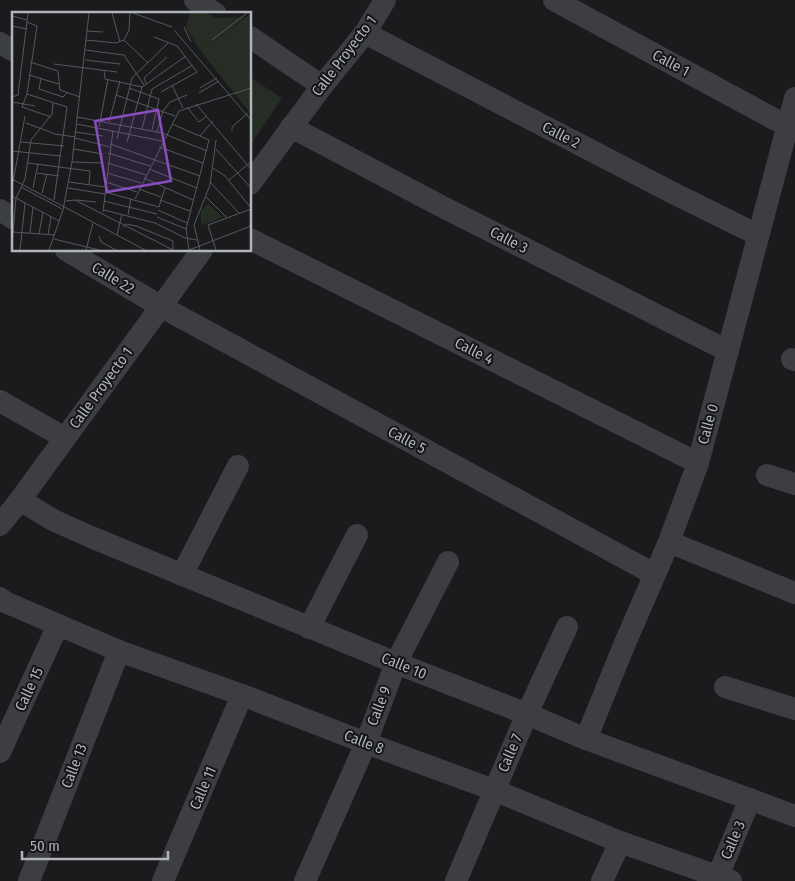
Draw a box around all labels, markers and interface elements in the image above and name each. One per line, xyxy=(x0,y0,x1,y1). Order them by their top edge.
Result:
inset map xyxy=(12,12,251,251)
street label: Calle Proyecto 1 xyxy=(308,12,380,100)
street label: Calle 1 xyxy=(649,46,693,80)
street label: Calle 2 xyxy=(539,118,583,152)
street label: Calle 3 xyxy=(487,223,531,257)
street label: Calle 22 xyxy=(88,258,138,298)
street label: Calle 4 xyxy=(452,334,496,368)
street label: Calle Proyecto 1 xyxy=(65,344,137,432)
street label: Calle 0 xyxy=(694,402,722,446)
street label: Calle 5 xyxy=(385,423,429,457)
street label: Calle 10 xyxy=(379,649,429,683)
street label: Calle 15 xyxy=(11,664,47,714)
street label: Calle 9 xyxy=(363,684,395,728)
street label: Calle 8 xyxy=(342,726,386,758)
street label: Calle 7 xyxy=(494,731,526,775)
street label: Calle 13 xyxy=(57,741,91,791)
street label: Calle 11 xyxy=(186,764,220,812)
street label: Calle 3 xyxy=(717,818,749,862)
scale bar xyxy=(22,828,169,860)
text: 50 m xyxy=(30,837,60,855)

